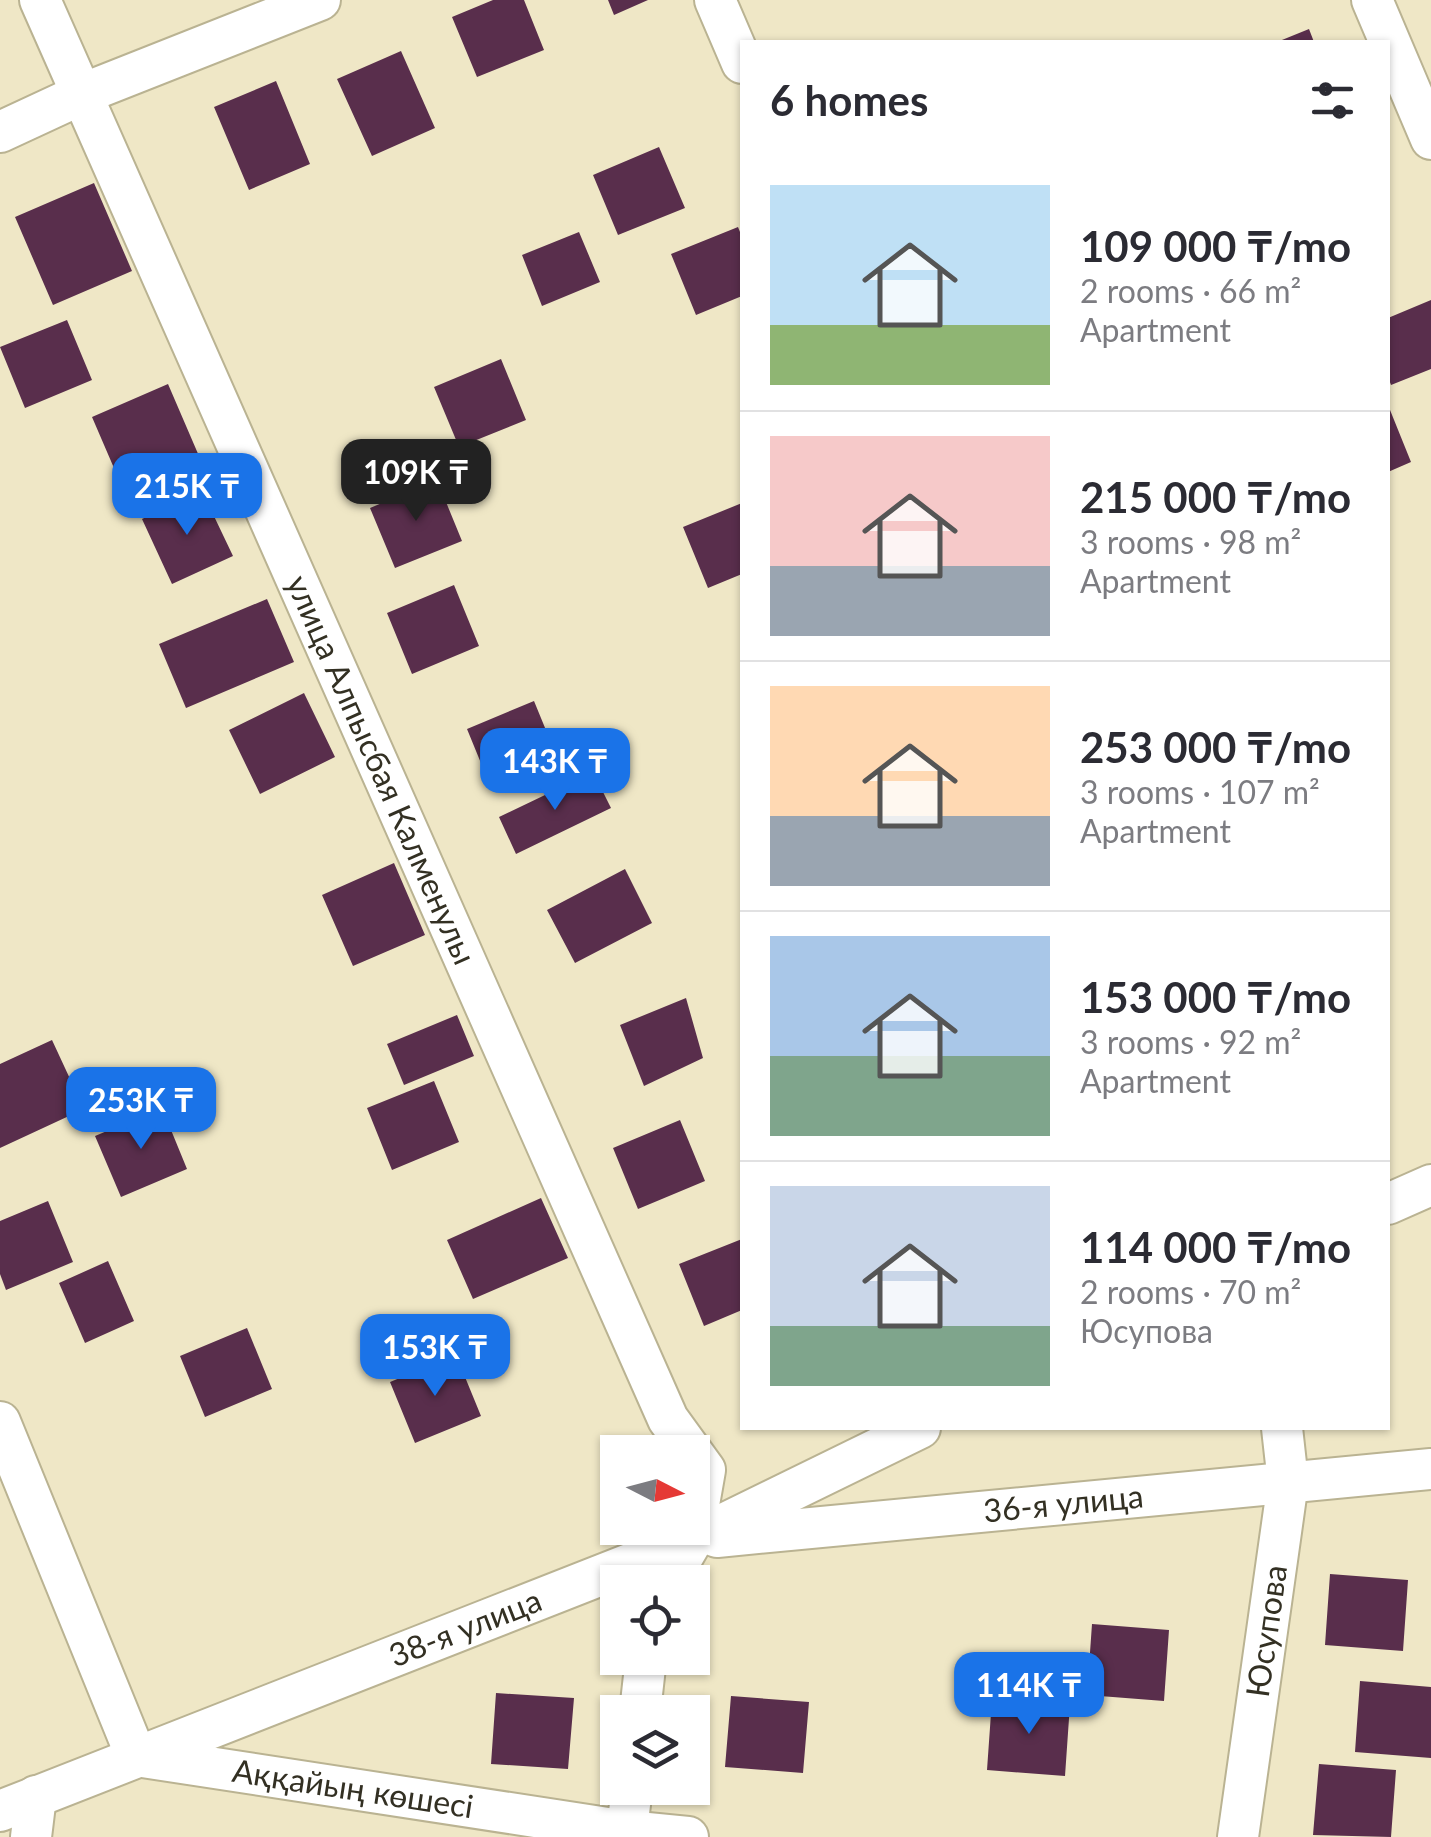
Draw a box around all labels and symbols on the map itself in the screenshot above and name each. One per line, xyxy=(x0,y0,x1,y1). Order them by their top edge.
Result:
pin: 109K ₸ xyxy=(335,439,497,524)
pin: 215K ₸ xyxy=(106,453,268,538)
street label: улица Алпысбая Калменулы xyxy=(279,569,485,970)
pin: 143K ₸ xyxy=(474,728,636,813)
pin: 253K ₸ xyxy=(60,1067,222,1152)
pin: 153K ₸ xyxy=(354,1314,516,1399)
north arrow xyxy=(600,1435,710,1545)
street label: 36-я улица xyxy=(982,1475,1145,1530)
street label: Юсупова xyxy=(1237,1562,1294,1699)
street label: 38-я улица xyxy=(383,1579,547,1674)
pin: 114K ₸ xyxy=(948,1652,1110,1737)
street label: Аққайың көшесі xyxy=(230,1750,476,1825)

